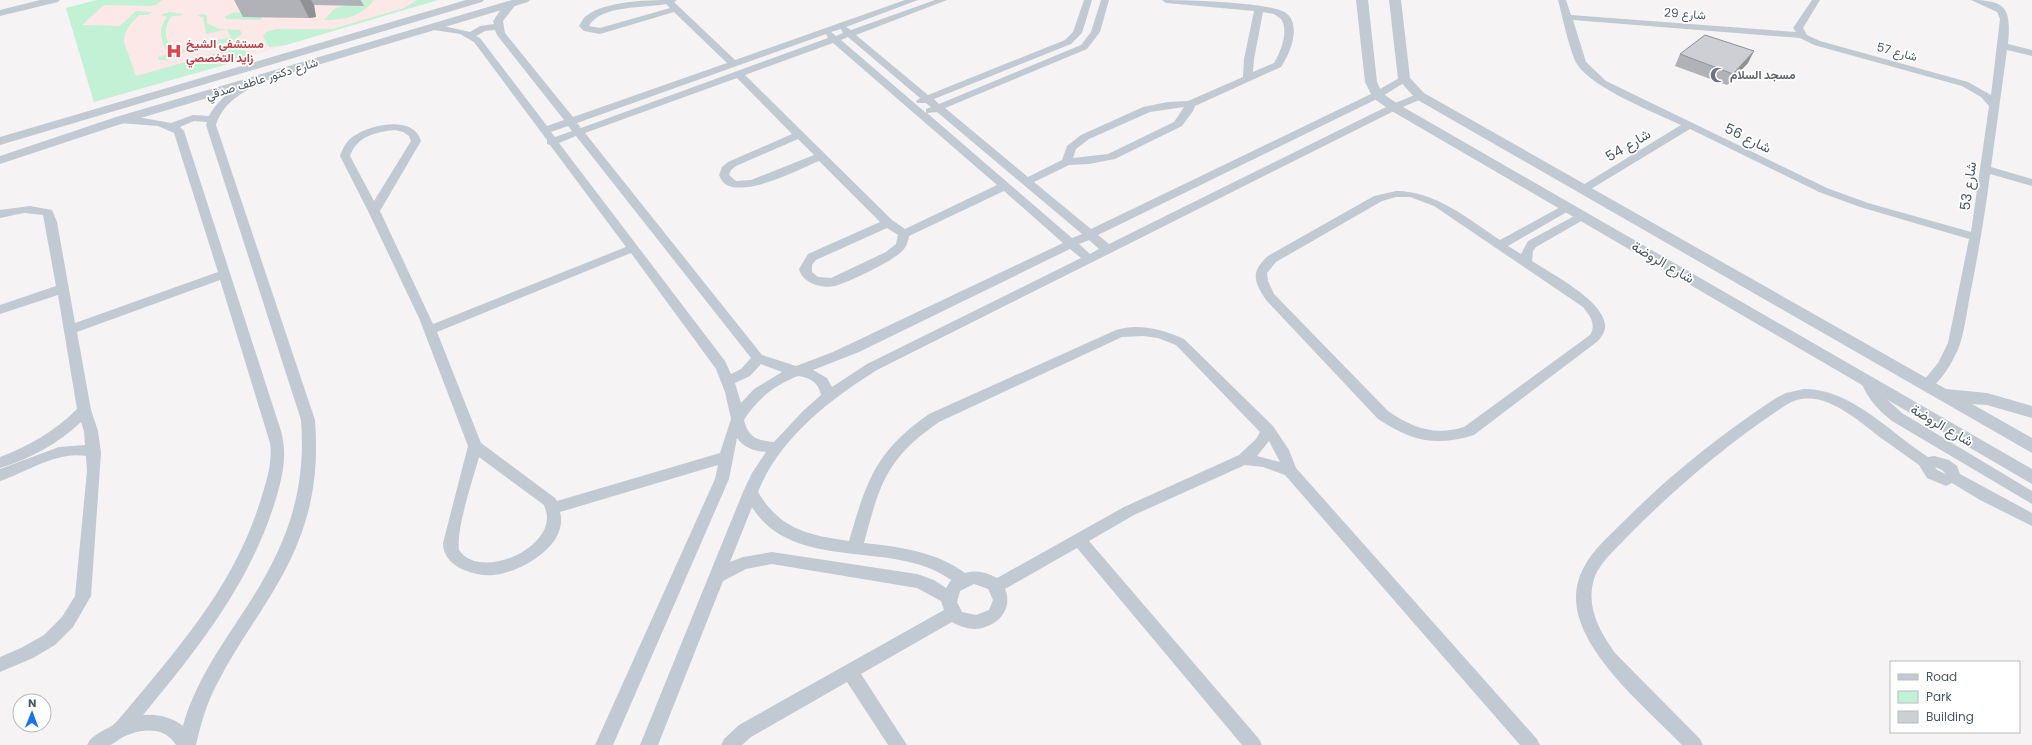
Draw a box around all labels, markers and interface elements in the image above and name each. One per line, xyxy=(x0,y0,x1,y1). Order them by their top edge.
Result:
street label: شارع 29 xyxy=(1664,4,1706,24)
place label: مستشفى الشيخ زايد التخصصي xyxy=(186,35,264,68)
street label: شارع 57 xyxy=(1875,38,1919,66)
hospital icon: مستشفى الشيخ زايد التخصصي xyxy=(165,42,183,60)
street label: شارع دكتور عاطف صدقي xyxy=(204,53,321,106)
mosque icon: مسجد السلام xyxy=(1709,66,1727,84)
place label: مسجد السلام xyxy=(1730,66,1796,83)
street label: شارع 56 xyxy=(1721,118,1775,159)
street label: شارع 54 xyxy=(1602,124,1655,167)
street label: شارع 53 xyxy=(1955,160,1982,212)
street label: شارع الروضة xyxy=(1627,236,1698,289)
street label: شارع الروضة xyxy=(1906,399,1977,452)
legend xyxy=(1890,661,2020,733)
text: Road xyxy=(1926,668,1957,685)
text: Park xyxy=(1926,688,1953,705)
north arrow xyxy=(12,693,52,733)
text: N xyxy=(28,695,36,711)
text: Building xyxy=(1926,708,1974,725)

